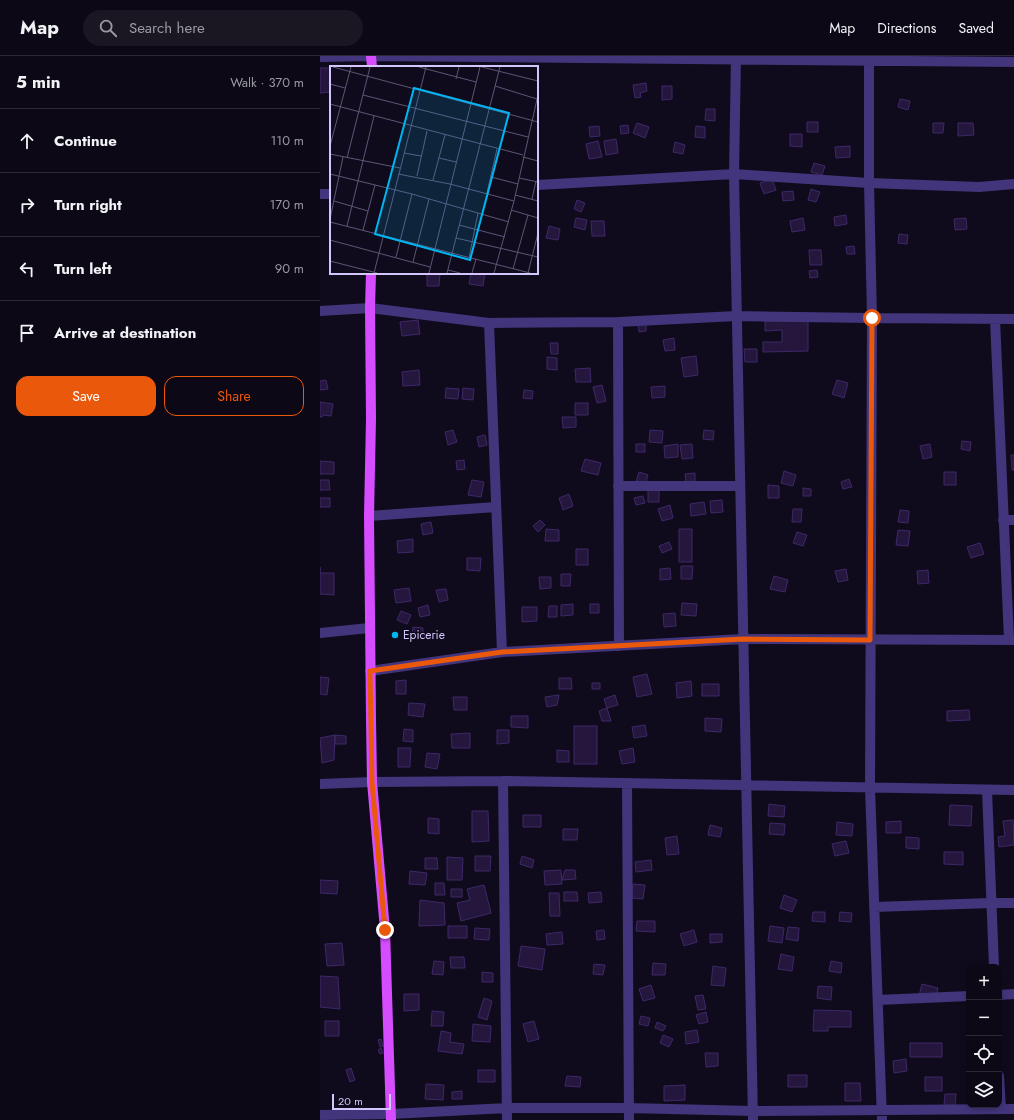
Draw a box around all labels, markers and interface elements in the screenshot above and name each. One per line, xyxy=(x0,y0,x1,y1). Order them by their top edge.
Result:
search box xyxy=(83,10,363,46)
text: Map xyxy=(20,14,59,41)
icon: search xyxy=(97,17,119,39)
text: Search here xyxy=(129,17,205,39)
text: Map xyxy=(829,18,855,38)
text: Directions xyxy=(877,18,937,38)
text: Saved xyxy=(959,18,994,38)
inset map xyxy=(330,66,538,274)
text: 5 min xyxy=(16,70,60,94)
text: Walk · 370 m xyxy=(230,73,304,92)
icon: ahead xyxy=(16,130,38,152)
text: Continue xyxy=(54,130,117,152)
text: 110 m xyxy=(270,131,304,150)
icon: right xyxy=(16,194,38,216)
text: Turn right xyxy=(54,194,122,216)
text: 170 m xyxy=(269,195,304,214)
icon: left xyxy=(16,258,38,280)
text: Turn left xyxy=(54,258,112,280)
text: 90 m xyxy=(275,259,304,278)
route start xyxy=(863,309,881,327)
icon: arrive xyxy=(16,322,38,344)
text: Arrive at destination xyxy=(54,322,196,344)
button: Save xyxy=(16,376,156,416)
button: Share xyxy=(164,376,304,416)
place label: Epicerie xyxy=(403,626,445,644)
marker: Epicerie xyxy=(390,630,400,640)
route end xyxy=(376,921,394,939)
map controls xyxy=(966,964,1002,1108)
button: + xyxy=(966,964,1002,1000)
button: − xyxy=(966,1000,1002,1036)
button: locate xyxy=(966,1036,1002,1072)
button: layers xyxy=(966,1072,1002,1108)
scale bar xyxy=(332,1092,391,1111)
text: 20 m xyxy=(338,1093,363,1109)

